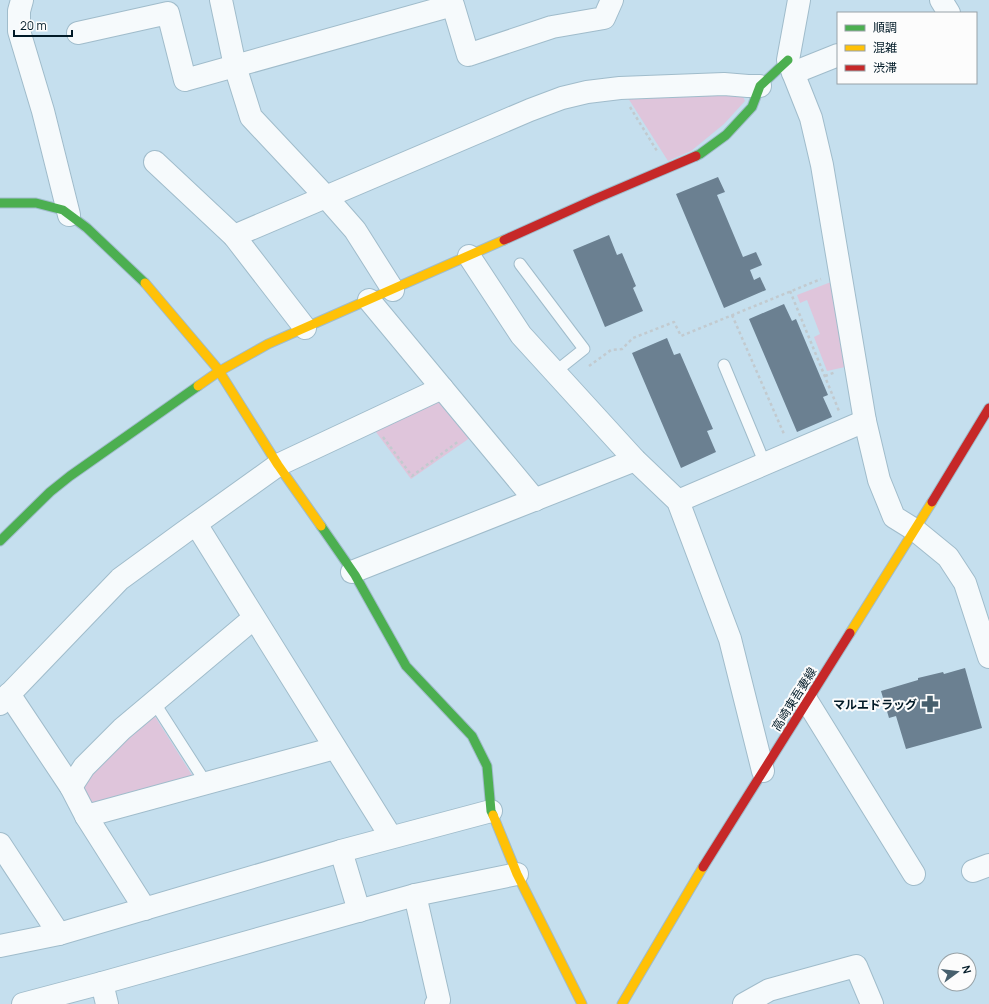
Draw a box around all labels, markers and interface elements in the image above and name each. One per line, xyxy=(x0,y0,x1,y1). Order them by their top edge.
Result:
scale bar xyxy=(14,12,72,38)
legend xyxy=(837,12,977,84)
text: 20 m xyxy=(20,17,47,34)
text: 順調 xyxy=(873,19,897,36)
text: 混雑 xyxy=(873,39,897,56)
text: 渋滞 xyxy=(873,59,897,76)
street label: 高崎東吾妻線 xyxy=(768,664,820,734)
pharmacy icon: マルエドラッグ xyxy=(920,694,940,714)
place label: マルエドラッグ xyxy=(833,696,917,713)
north arrow xyxy=(937,952,977,992)
text: N xyxy=(959,964,975,975)

